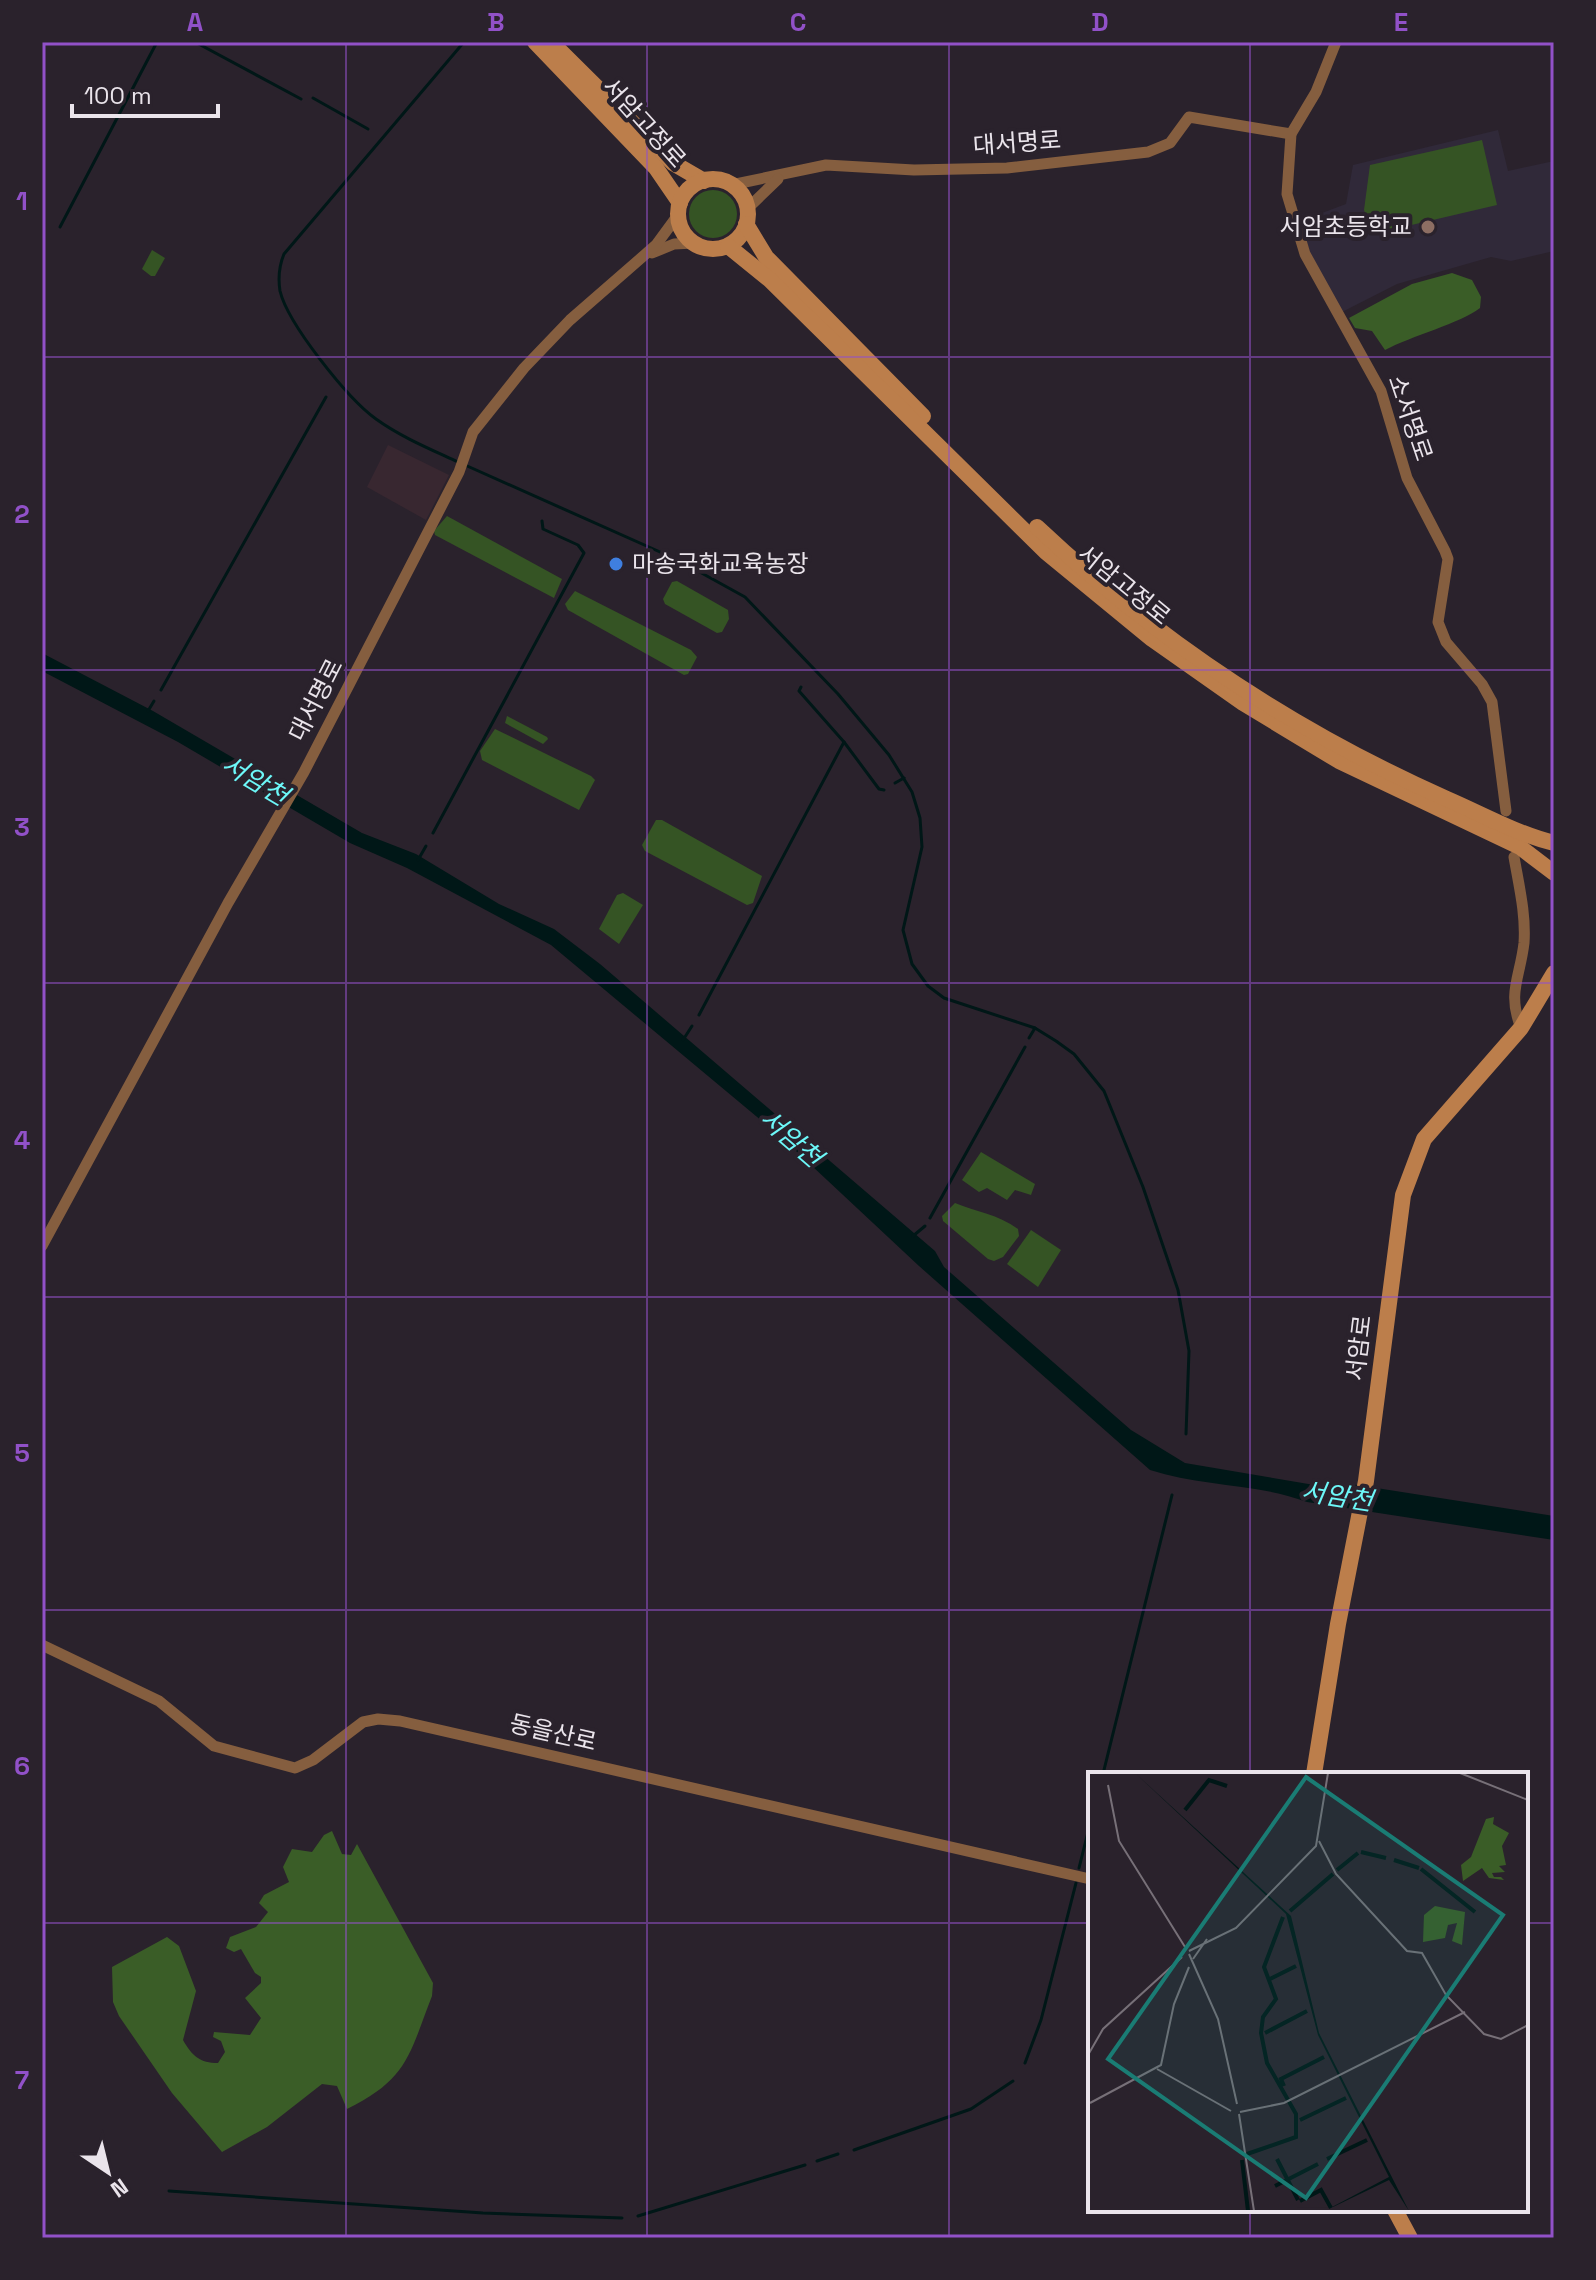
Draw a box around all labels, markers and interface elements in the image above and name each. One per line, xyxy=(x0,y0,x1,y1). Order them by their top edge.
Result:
text: A xyxy=(187,5,204,39)
text: B xyxy=(487,5,505,39)
text: C xyxy=(790,5,806,39)
text: D xyxy=(1091,5,1109,39)
text: E xyxy=(1394,5,1408,39)
scale bar xyxy=(72,68,218,118)
street label: 서암고정로 xyxy=(596,71,693,174)
text: 100 m xyxy=(84,80,152,111)
street label: 대서명로 xyxy=(972,124,1062,161)
text: 1 xyxy=(16,184,28,218)
place label: 서암초등학교 xyxy=(1280,211,1412,242)
marker: 서암초등학교 xyxy=(1419,218,1437,236)
street label: 소서명로 xyxy=(1381,371,1440,465)
text: 2 xyxy=(14,497,30,531)
street label: 서암고정로 xyxy=(1072,538,1177,631)
place label: 마송국화교육농장 xyxy=(632,548,809,579)
marker: 마송국화교육농장 xyxy=(607,555,625,573)
street label: 대서명로 xyxy=(282,653,349,746)
water label: 서암천 xyxy=(215,747,297,815)
text: 3 xyxy=(14,810,30,844)
water label: 서암천 xyxy=(753,1102,832,1176)
text: 4 xyxy=(14,1123,30,1157)
street label: 서암로 xyxy=(1339,1313,1378,1383)
text: 5 xyxy=(14,1436,30,1470)
water label: 서암천 xyxy=(1299,1474,1378,1519)
street label: 동을산로 xyxy=(507,1707,600,1758)
text: 6 xyxy=(14,1749,30,1783)
inset map xyxy=(1088,1772,1528,2212)
text: 7 xyxy=(15,2063,29,2097)
north arrow xyxy=(68,2132,148,2212)
text: N xyxy=(105,2173,134,2204)

